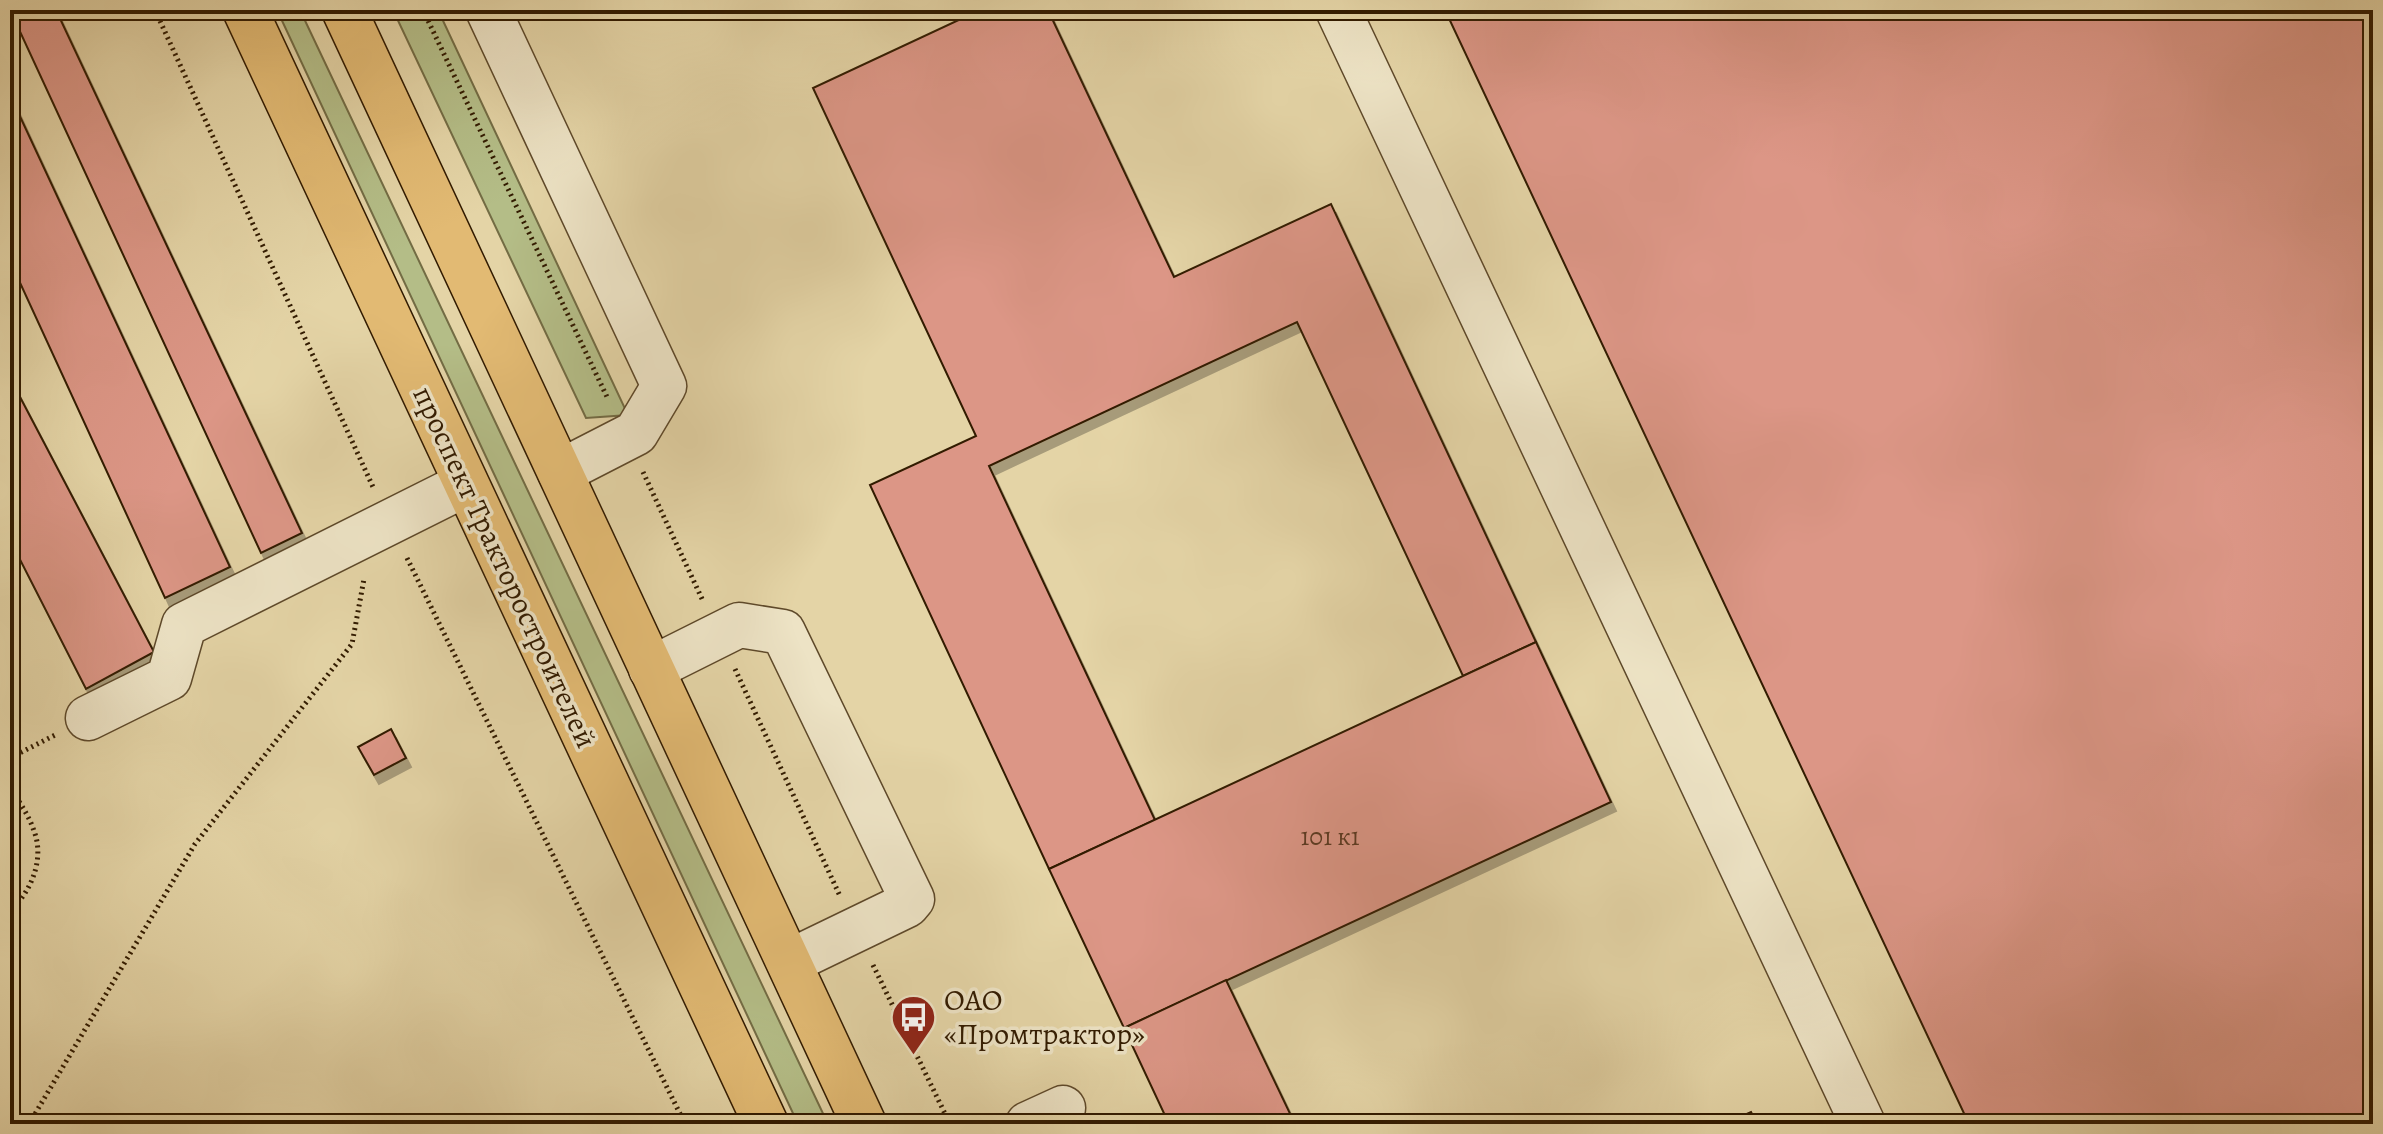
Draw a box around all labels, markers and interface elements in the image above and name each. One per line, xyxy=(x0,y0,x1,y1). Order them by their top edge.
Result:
street label: проспект Тракторостроителей xyxy=(403,380,607,754)
house number: 101 к1 xyxy=(1300,819,1360,854)
place label: ОАО «Промтрактор» xyxy=(944,980,1145,1054)
bus stop icon: ОАО «Промтрактор» xyxy=(889,993,937,1056)

